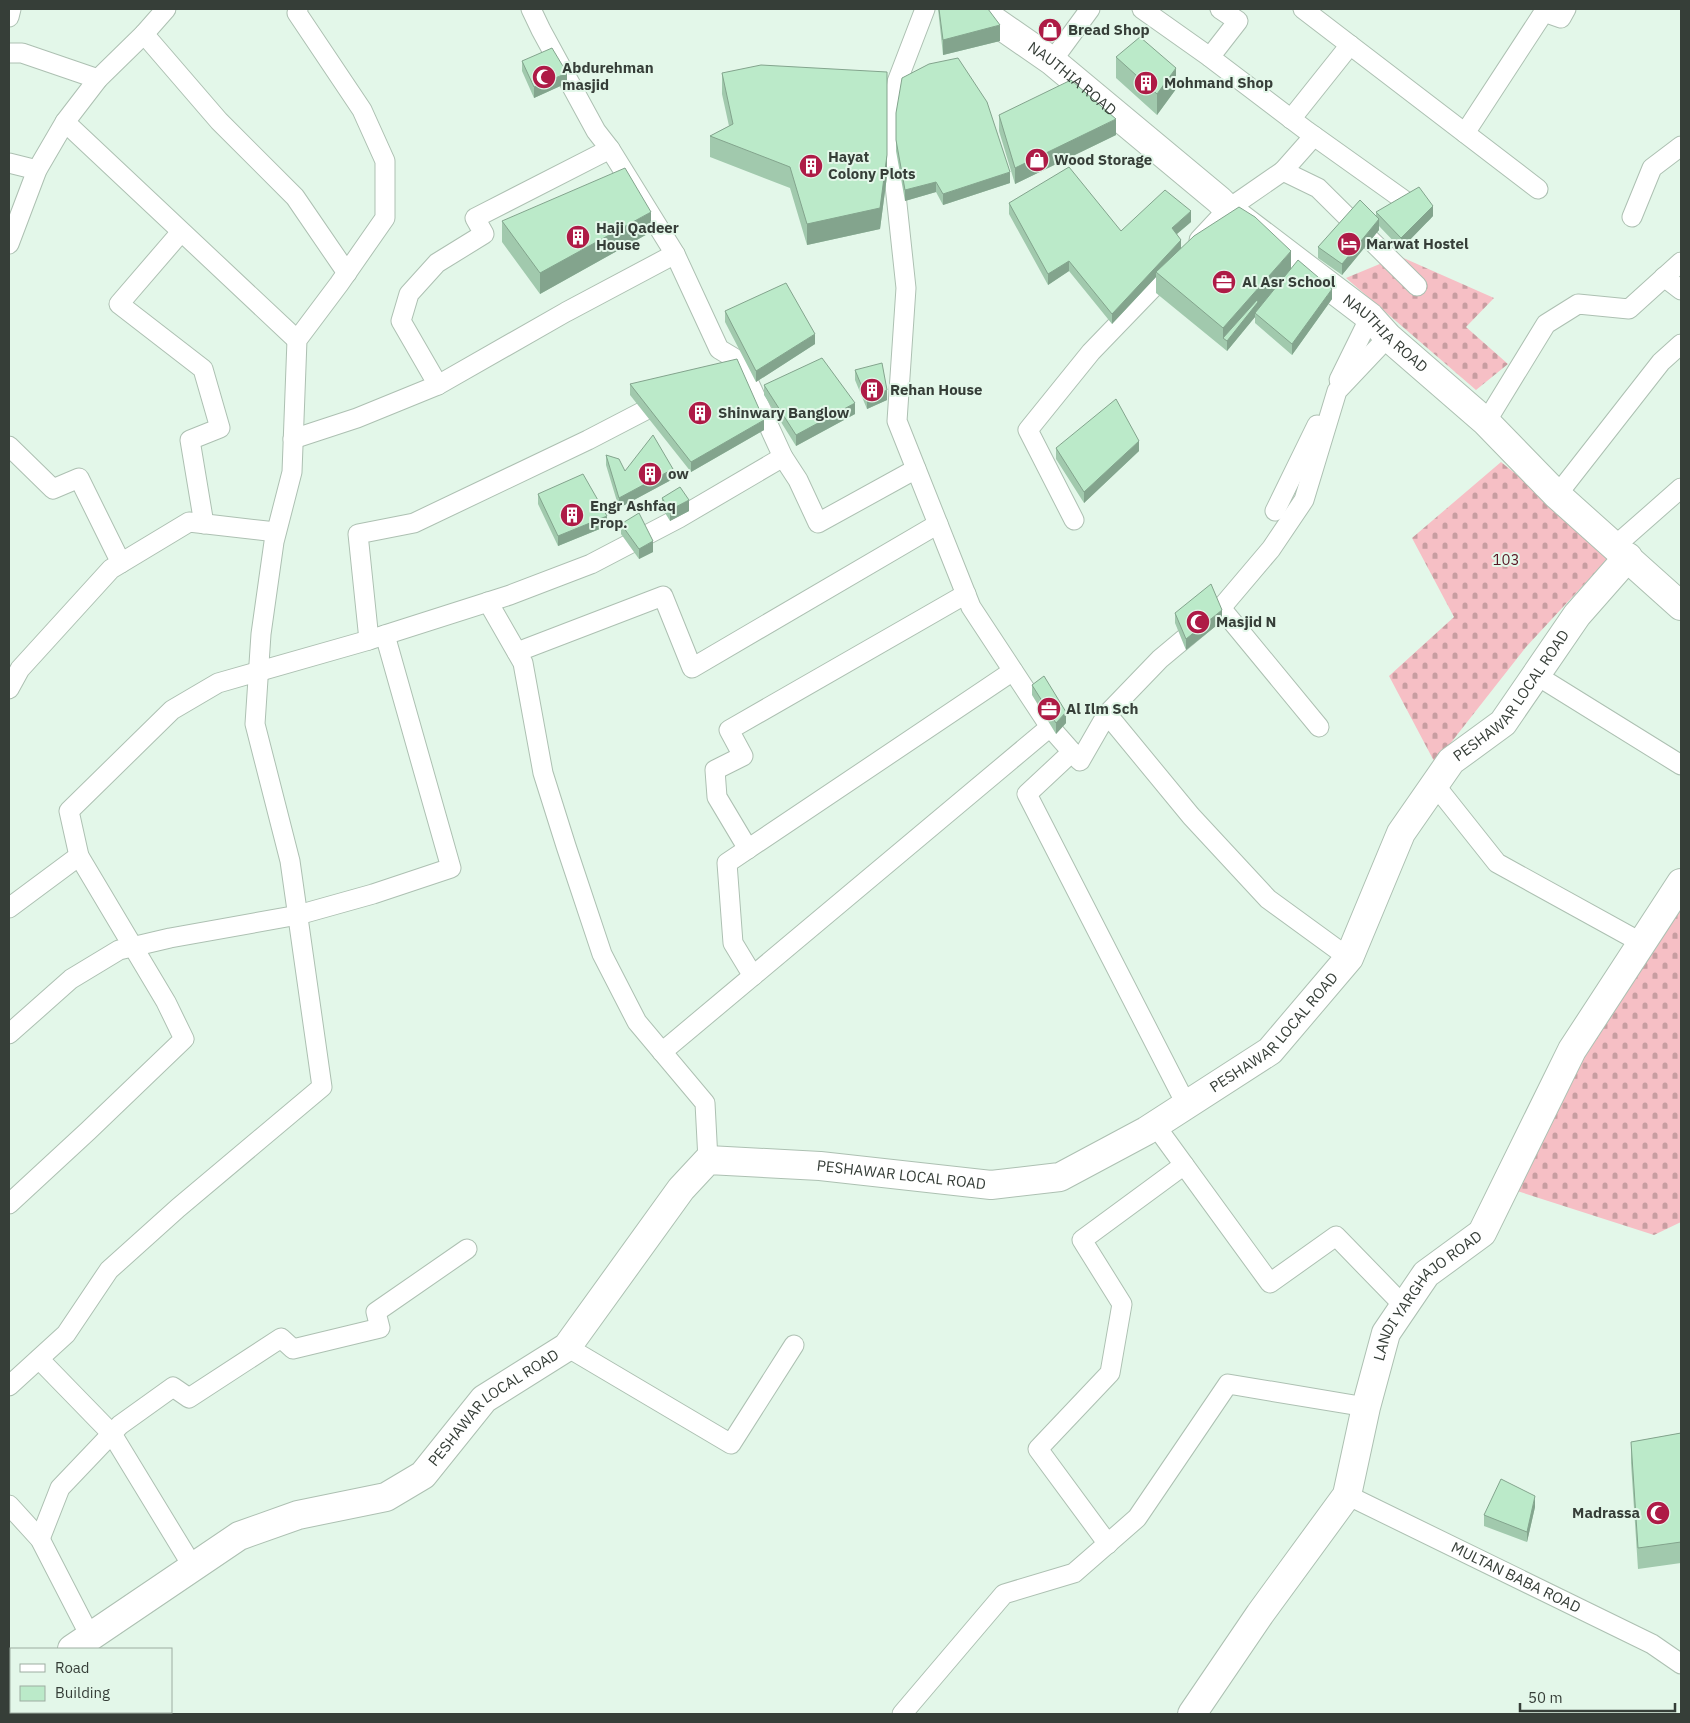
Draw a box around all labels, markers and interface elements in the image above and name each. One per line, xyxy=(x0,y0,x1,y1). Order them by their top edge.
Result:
shop icon: Bread Shop xyxy=(1037,17,1063,43)
place label: Bread Shop xyxy=(1068,20,1150,39)
street label: NAUTHIA ROAD xyxy=(1024,37,1121,120)
place label: Abdurehman masjid xyxy=(562,58,654,94)
mosque icon: Abdurehman masjid xyxy=(531,64,557,90)
building icon: Mohmand Shop xyxy=(1133,70,1159,96)
place label: Mohmand Shop xyxy=(1164,73,1273,92)
place label: Hayat Colony Plots xyxy=(828,147,916,183)
shop icon: Wood Storage xyxy=(1024,147,1050,173)
place label: Wood Storage xyxy=(1054,150,1152,169)
building icon: Hayat Colony Plots xyxy=(798,153,824,179)
place label: Haji Qadeer House xyxy=(596,218,679,254)
building icon: Haji Qadeer House xyxy=(565,224,591,250)
hotel icon: Marwat Hostel xyxy=(1336,231,1362,257)
place label: Marwat Hostel xyxy=(1366,234,1469,253)
office icon: Al Asr School xyxy=(1211,269,1237,295)
place label: Al Asr School xyxy=(1242,272,1336,291)
street label: NAUTHIA ROAD xyxy=(1339,290,1432,376)
building icon: Rehan House xyxy=(859,377,885,403)
place label: Rehan House xyxy=(890,380,983,399)
building icon: Shinwary Banglow xyxy=(687,400,713,426)
place label: Shinwary Banglow xyxy=(718,403,850,422)
building icon: ow xyxy=(637,461,663,487)
place label: ow xyxy=(668,464,689,483)
place label: Engr Ashfaq Prop. xyxy=(590,496,676,532)
building icon: Engr Ashfaq Prop. xyxy=(559,502,585,528)
park label: 103 xyxy=(1492,550,1520,569)
mosque icon: Masjid N xyxy=(1185,609,1211,635)
place label: Masjid N xyxy=(1216,612,1276,631)
street label: PESHAWAR LOCAL ROAD xyxy=(1449,626,1573,765)
office icon: Al Ilm Sch xyxy=(1036,696,1062,722)
place label: Al Ilm Sch xyxy=(1066,699,1138,718)
street label: PESHAWAR LOCAL ROAD xyxy=(1206,968,1342,1096)
street label: PESHAWAR LOCAL ROAD xyxy=(816,1156,987,1193)
street label: LANDI YARGHAJO ROAD xyxy=(1369,1226,1486,1363)
street label: PESHAWAR LOCAL ROAD xyxy=(424,1345,562,1470)
mosque icon: Madrassa xyxy=(1645,1500,1671,1526)
place label: Madrassa xyxy=(1572,1503,1640,1522)
street label: MULTAN BABA ROAD xyxy=(1448,1537,1584,1617)
legend xyxy=(10,1648,172,1713)
text: Road xyxy=(55,1658,90,1677)
scale bar xyxy=(1520,1680,1675,1712)
text: Building xyxy=(55,1683,110,1702)
text: 50 m xyxy=(1528,1688,1563,1707)

